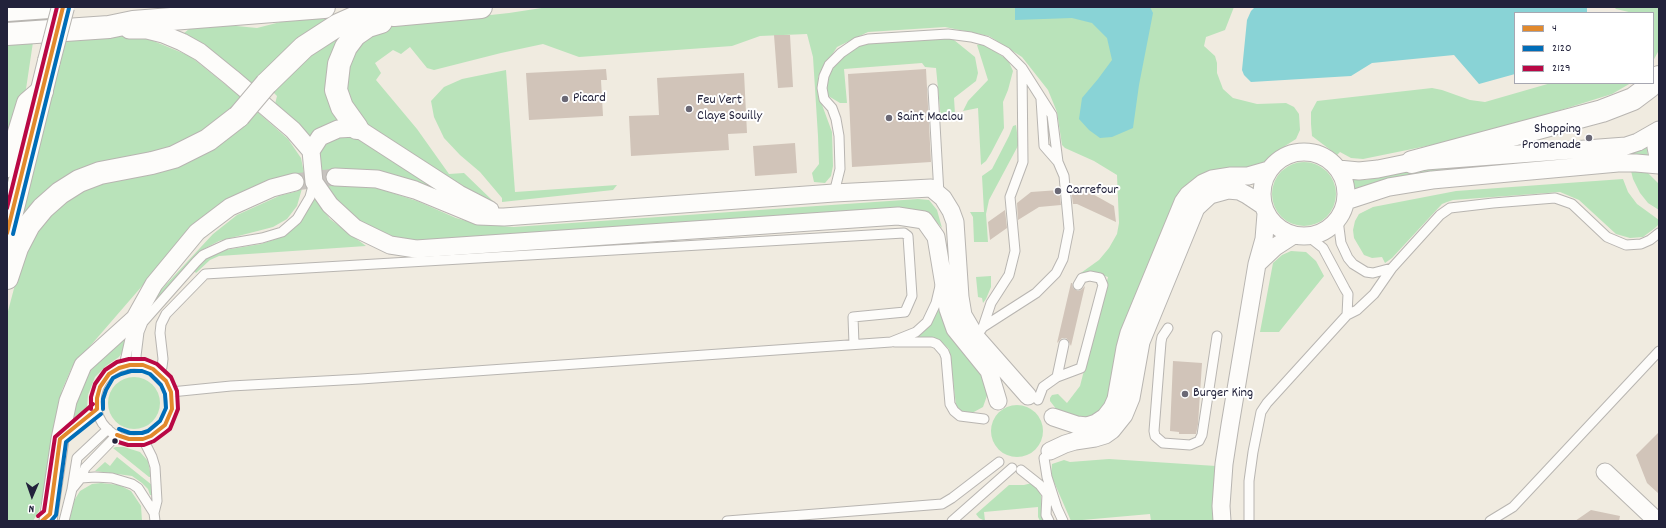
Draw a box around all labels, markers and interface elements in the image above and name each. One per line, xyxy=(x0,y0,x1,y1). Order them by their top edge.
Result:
legend xyxy=(1514,12,1654,84)
text: 4 xyxy=(1552,20,1557,37)
text: 2120 xyxy=(1552,40,1572,57)
text: 2129 xyxy=(1552,60,1571,77)
place label: Picard xyxy=(573,91,606,107)
place label: Feu Vert Claye Souilly xyxy=(697,93,762,126)
marker: Picard xyxy=(560,94,570,104)
marker: Feu Vert Claye Souilly xyxy=(684,104,694,114)
place label: Saint Maclou xyxy=(897,110,963,126)
marker: Saint Maclou xyxy=(884,113,894,123)
place label: Shopping Promenade xyxy=(1522,122,1581,154)
marker: Shopping Promenade xyxy=(1584,133,1594,143)
place label: Carrefour xyxy=(1066,183,1118,199)
marker: Carrefour xyxy=(1053,186,1063,196)
place label: Burger King xyxy=(1193,386,1253,402)
marker: Burger King xyxy=(1180,389,1190,399)
unlabelled marker xyxy=(110,436,120,446)
north arrow xyxy=(12,476,52,516)
text: N xyxy=(29,500,35,516)

